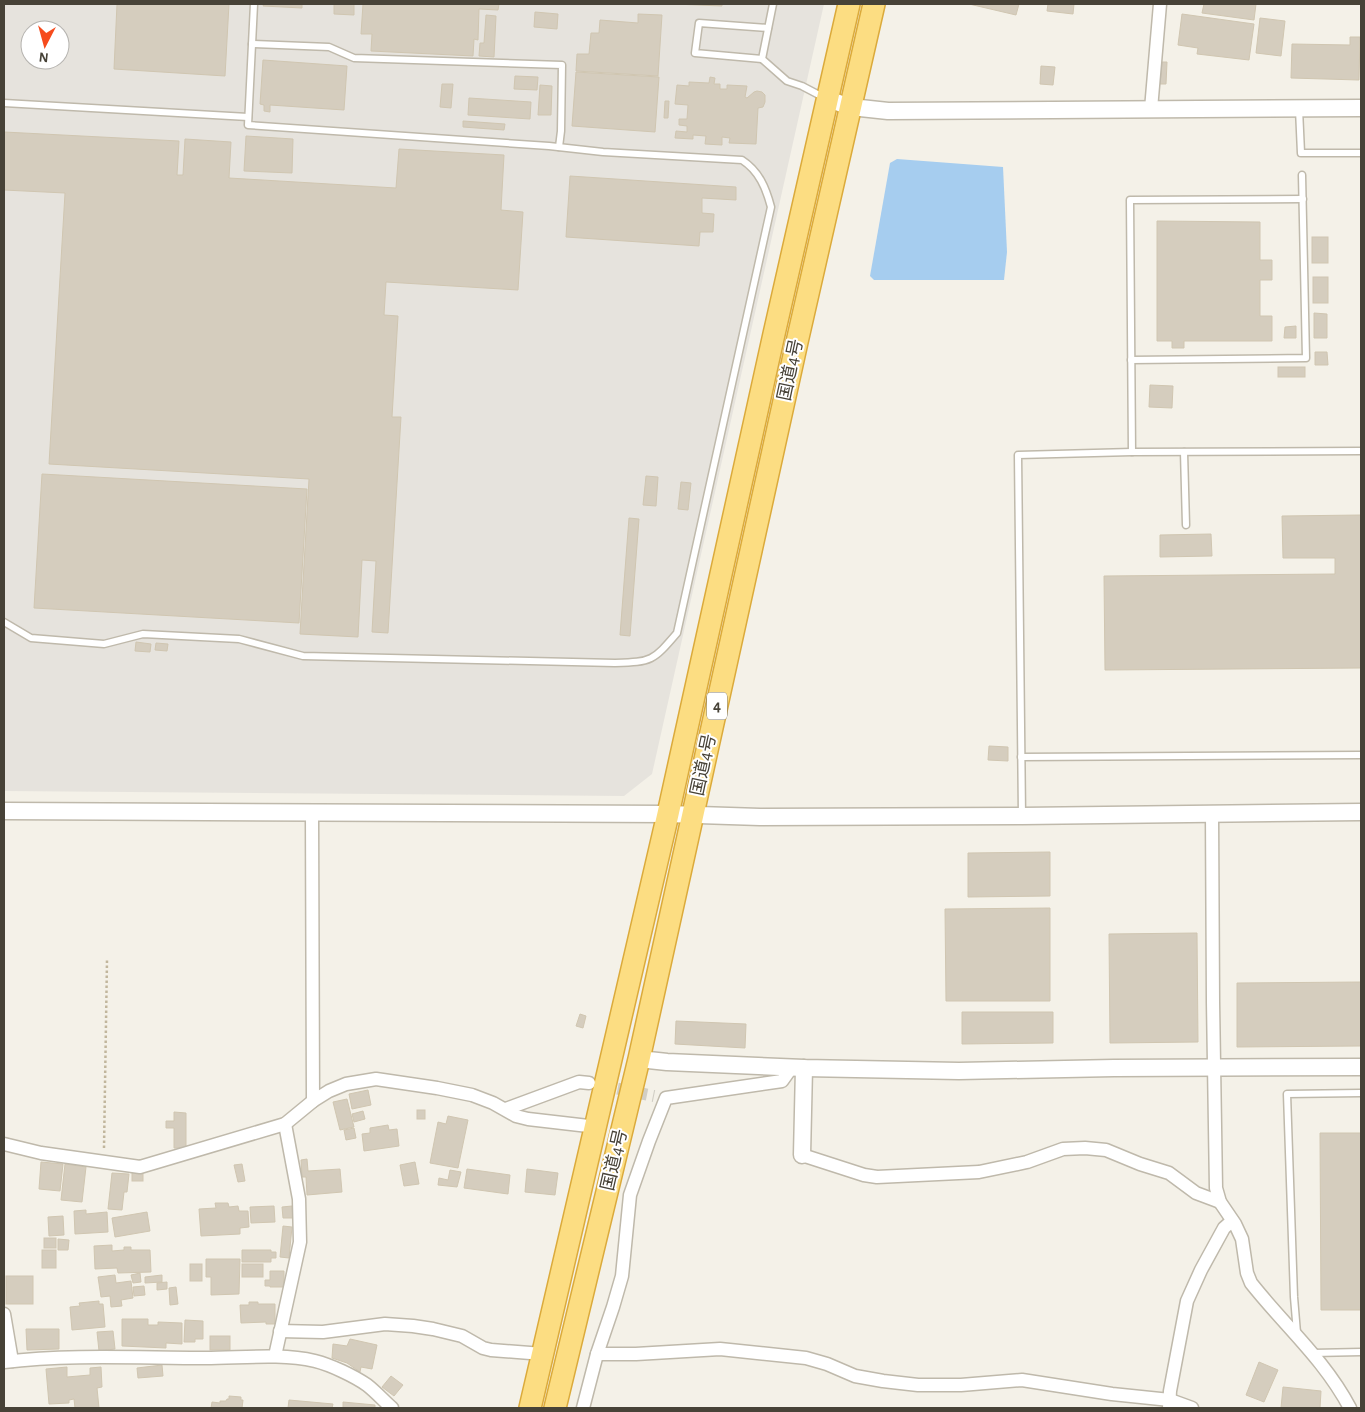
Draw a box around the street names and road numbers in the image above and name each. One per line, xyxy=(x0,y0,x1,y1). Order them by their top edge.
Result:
street label: 国道4号 xyxy=(774,337,806,403)
road number: 4 xyxy=(707,692,727,719)
street label: 国道4号 xyxy=(687,732,719,798)
street label: 国道4号 xyxy=(597,1127,631,1193)

